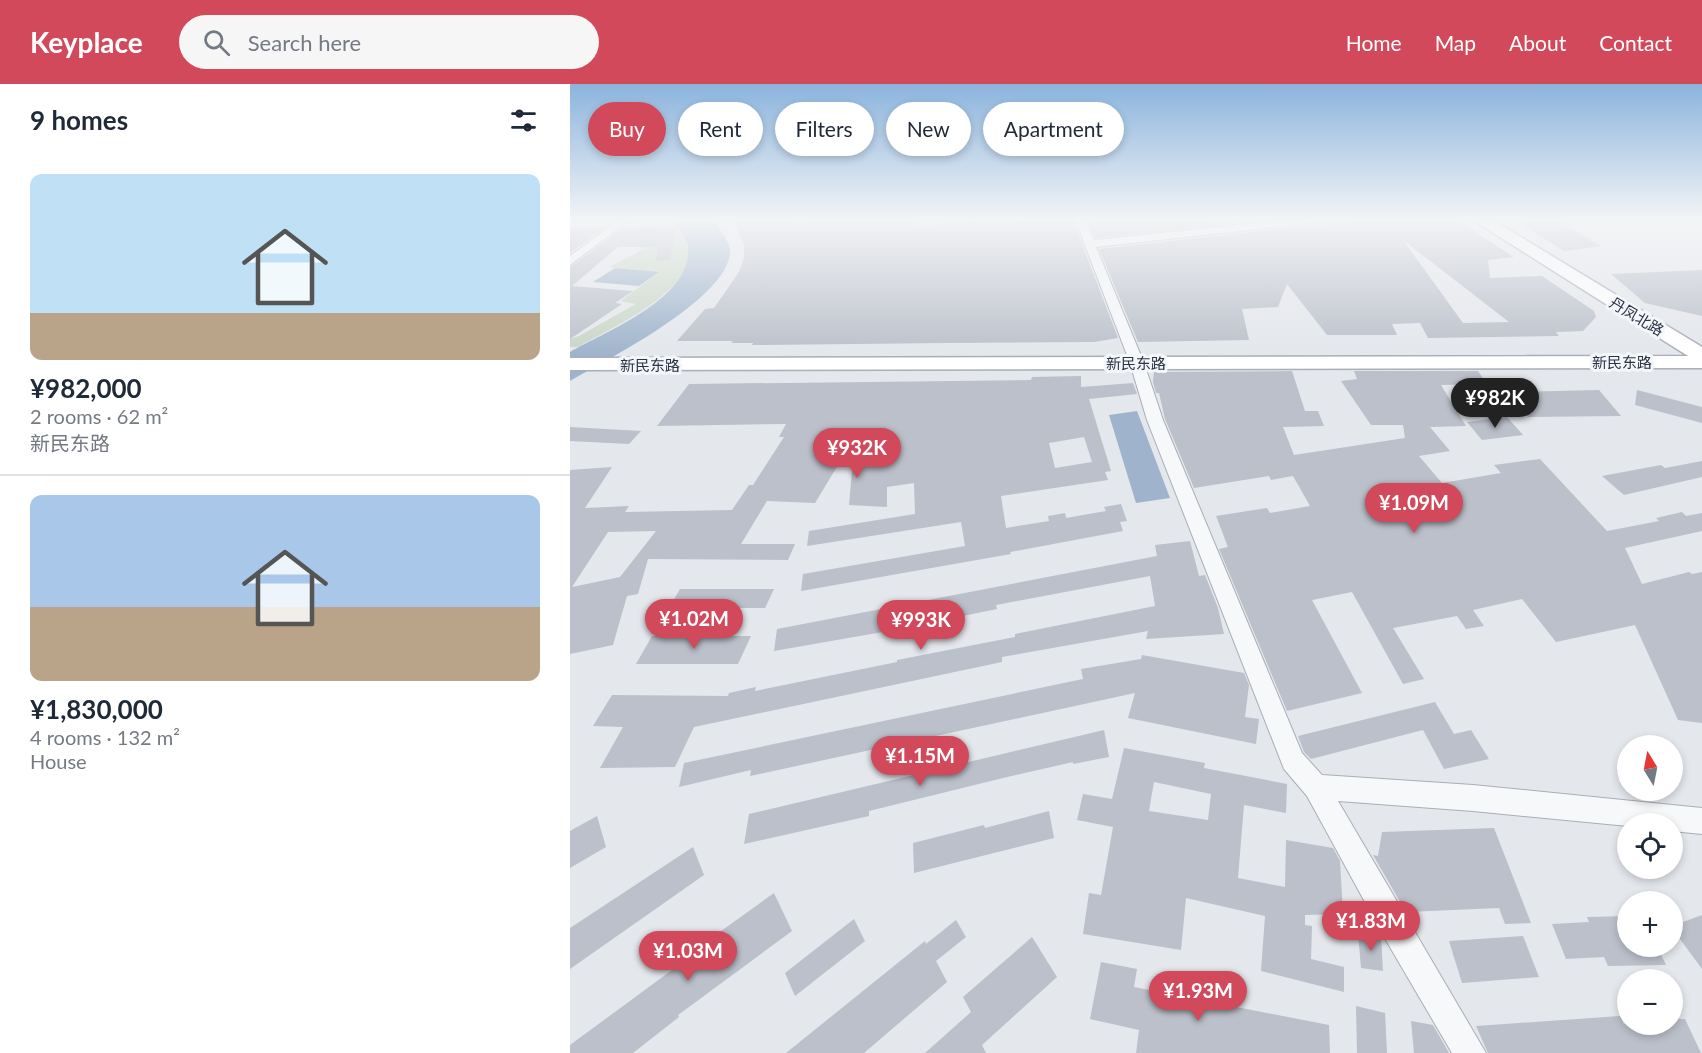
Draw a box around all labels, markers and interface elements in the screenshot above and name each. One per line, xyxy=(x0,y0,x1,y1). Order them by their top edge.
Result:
search box xyxy=(179,15,599,69)
text: Keyplace xyxy=(30,25,143,59)
icon: search xyxy=(200,26,233,59)
text: Search here xyxy=(248,29,361,56)
text: Home xyxy=(1346,30,1402,55)
text: Map xyxy=(1435,30,1476,55)
text: About xyxy=(1509,30,1566,55)
text: Contact xyxy=(1599,30,1672,55)
chip: Buy xyxy=(588,102,666,156)
chip: Rent xyxy=(678,102,763,156)
chip: Filters xyxy=(775,102,874,156)
chip: New xyxy=(886,102,971,156)
chip: Apartment xyxy=(983,102,1124,156)
text: 9 homes xyxy=(30,104,128,136)
icon: filters xyxy=(507,104,540,137)
icon: home xyxy=(231,213,339,321)
street label: 丹凤北路 xyxy=(1607,293,1667,339)
street label: 新民东路 xyxy=(1592,353,1652,371)
street label: 新民东路 xyxy=(1106,354,1166,372)
street label: 新民东路 xyxy=(620,356,680,374)
text: ¥982,000 xyxy=(30,372,142,404)
pin: ¥982K xyxy=(1453,378,1537,429)
text: ¥982K xyxy=(1465,385,1525,409)
text: 2 rooms · 62 m² xyxy=(30,404,168,428)
pin: ¥932K xyxy=(815,428,899,479)
text: 新民东路 xyxy=(30,431,110,455)
text: ¥932K xyxy=(827,435,887,459)
pin: ¥1.09M xyxy=(1365,483,1463,534)
text: ¥1.09M xyxy=(1379,490,1449,514)
icon: home xyxy=(231,534,339,642)
pin: ¥1.02M xyxy=(645,599,743,650)
pin: ¥993K xyxy=(879,600,963,651)
text: ¥1.02M xyxy=(659,606,729,630)
text: ¥993K xyxy=(891,607,951,631)
text: ¥1,830,000 xyxy=(30,693,163,725)
text: 4 rooms · 132 m² xyxy=(30,725,180,749)
north arrow xyxy=(1617,735,1683,801)
map controls xyxy=(1617,735,1683,1035)
pin: ¥1.15M xyxy=(871,736,969,787)
text: ¥1.15M xyxy=(885,743,955,767)
text: House xyxy=(30,749,87,773)
button: locate xyxy=(1617,813,1683,879)
button: + xyxy=(1617,891,1683,957)
pin: ¥1.83M xyxy=(1322,901,1420,952)
text: ¥1.83M xyxy=(1336,908,1406,932)
pin: ¥1.03M xyxy=(639,931,737,982)
text: ¥1.03M xyxy=(653,938,723,962)
button: − xyxy=(1617,969,1683,1035)
pin: ¥1.93M xyxy=(1149,971,1247,1022)
text: ¥1.93M xyxy=(1163,978,1233,1002)

